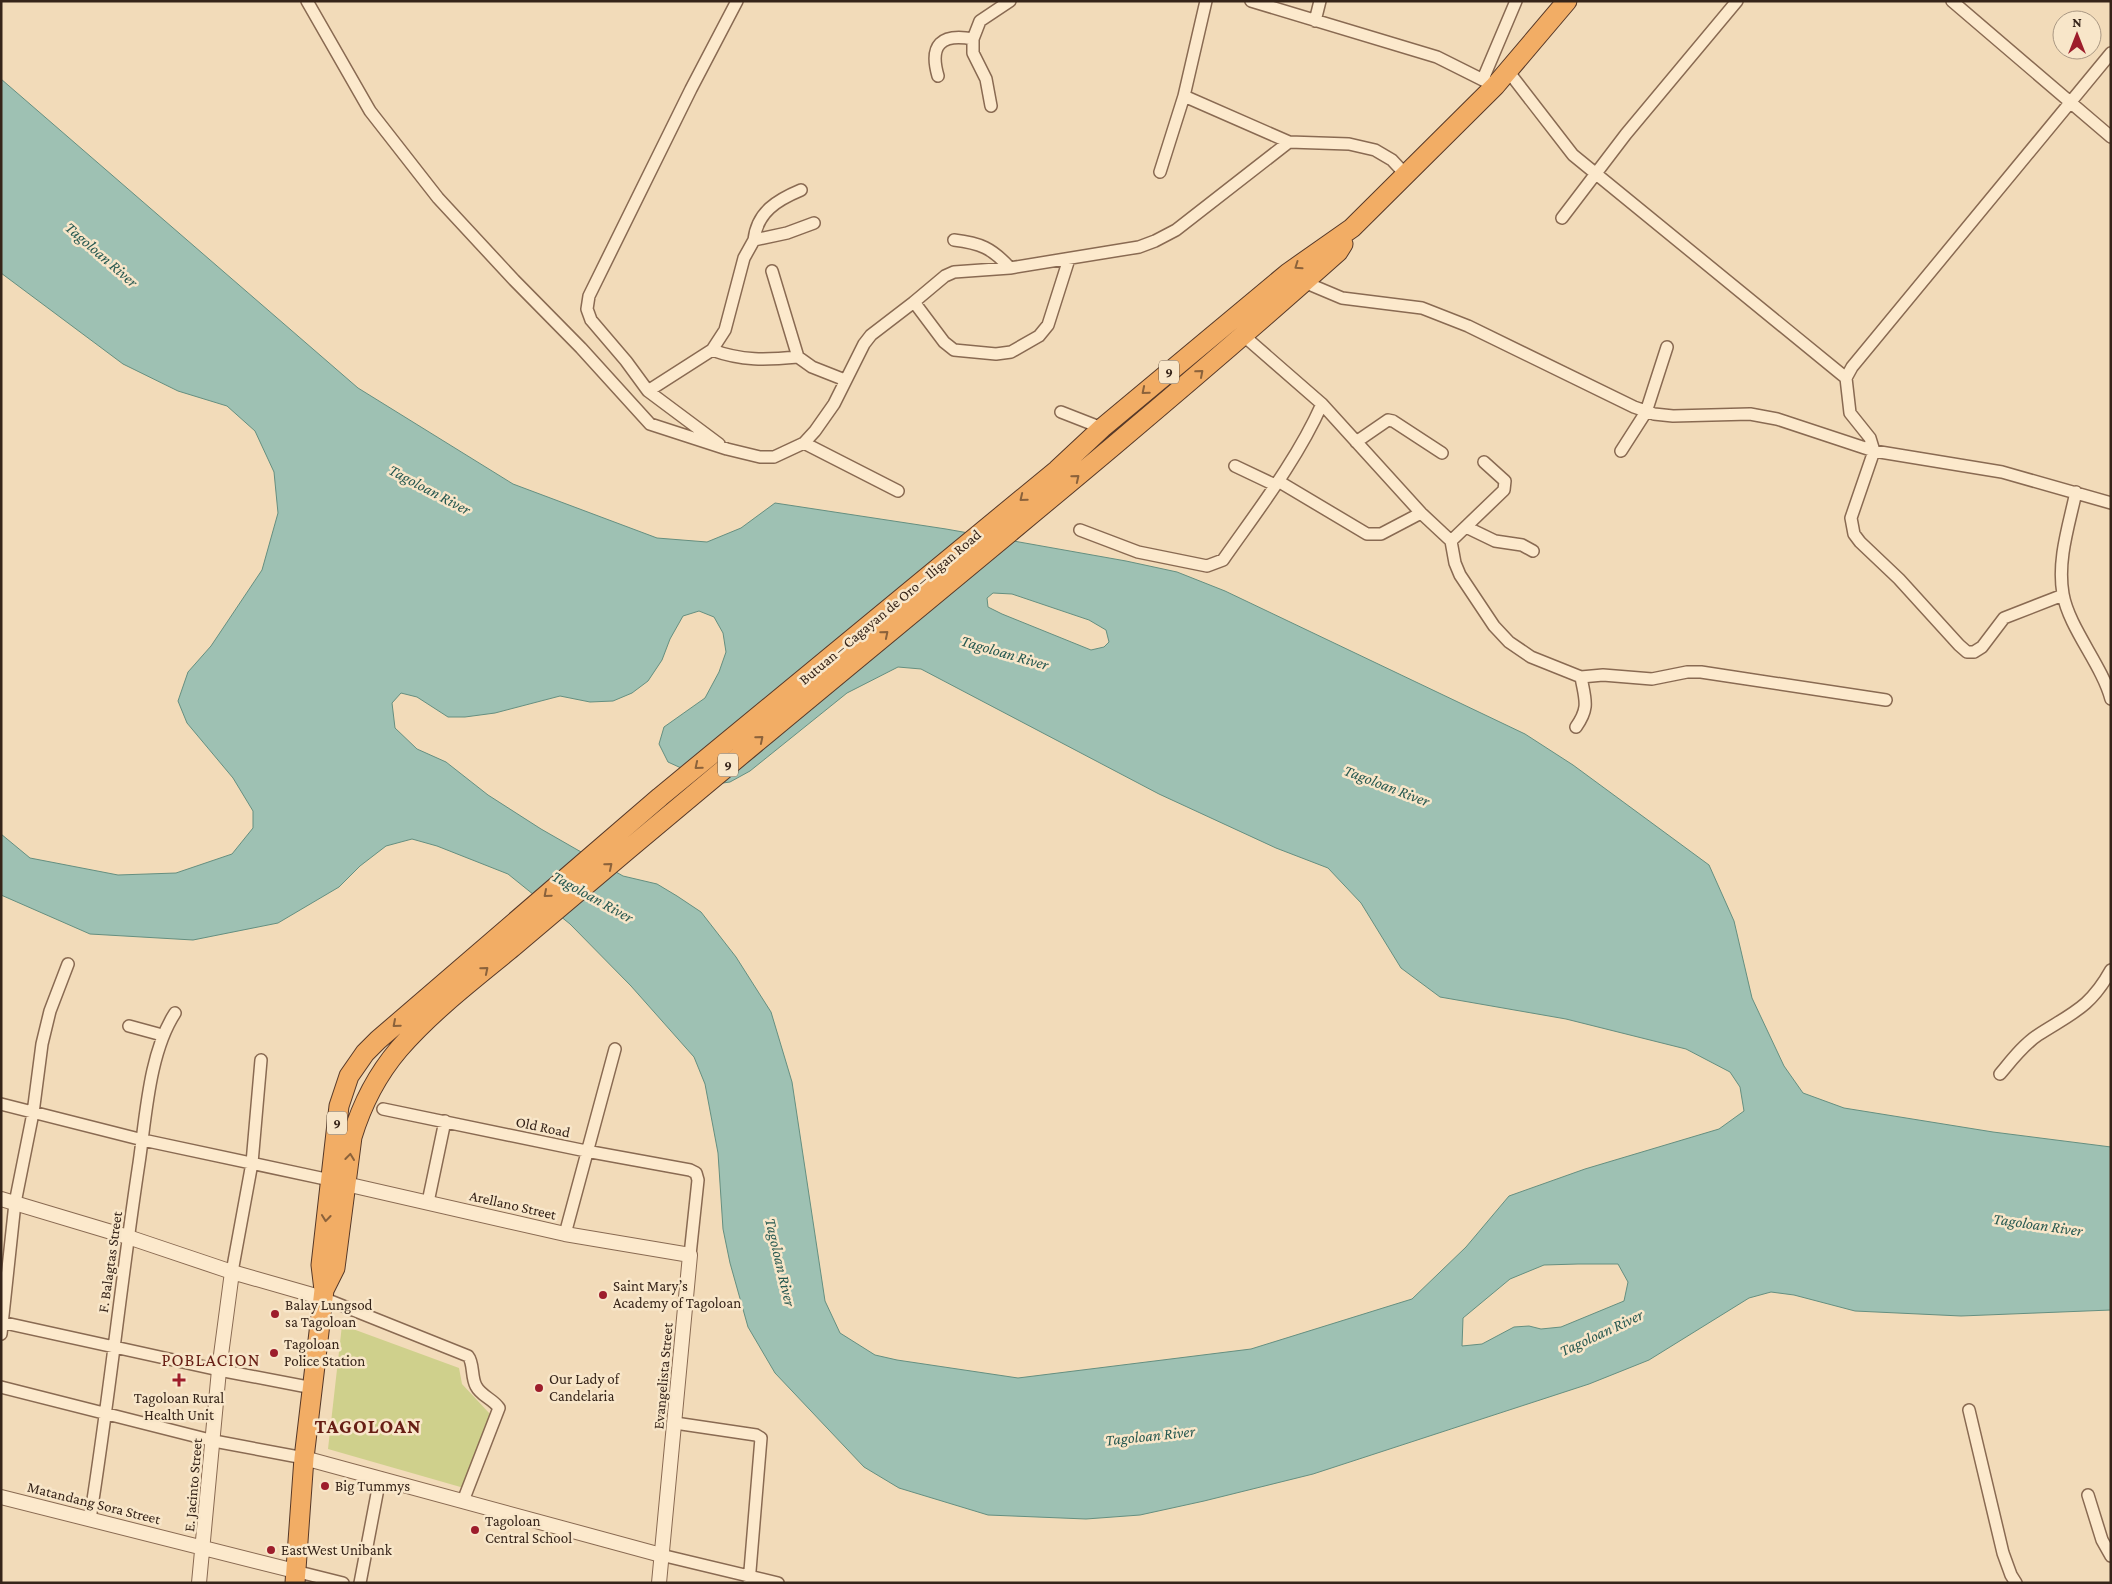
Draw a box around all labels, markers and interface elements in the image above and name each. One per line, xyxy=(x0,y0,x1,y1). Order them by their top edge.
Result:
north arrow xyxy=(2052,10,2102,60)
text: N xyxy=(2072,14,2082,30)
water label: Tagoloan River xyxy=(61,218,142,291)
one-way arrow xyxy=(1294,260,1304,269)
road number: 9 xyxy=(1159,361,1179,384)
one-way arrow xyxy=(1195,370,1204,379)
one-way arrow xyxy=(1142,386,1151,394)
water label: Tagoloan River xyxy=(386,461,474,519)
one-way arrow xyxy=(1070,475,1079,483)
one-way arrow xyxy=(1019,493,1028,502)
street label: Butuan – Cagayan de Oro – Iligan Road xyxy=(796,526,985,688)
one-way arrow xyxy=(879,631,888,640)
water label: Tagoloan River xyxy=(959,632,1051,674)
one-way arrow xyxy=(754,736,763,744)
road number: 9 xyxy=(718,754,738,776)
one-way arrow xyxy=(695,760,704,769)
water label: Tagoloan River xyxy=(1341,761,1432,811)
one-way arrow xyxy=(603,862,612,871)
water label: Tagoloan River xyxy=(549,867,637,927)
one-way arrow xyxy=(544,888,553,897)
one-way arrow xyxy=(479,967,488,976)
one-way arrow xyxy=(393,1018,402,1027)
road number: 9 xyxy=(327,1112,347,1134)
street label: Old Road xyxy=(514,1113,572,1141)
one-way arrow xyxy=(344,1153,354,1161)
street label: Arellano Street xyxy=(468,1187,559,1223)
street label: F. Balagtas Street xyxy=(95,1209,126,1314)
water label: Tagoloan River xyxy=(1992,1210,2084,1240)
one-way arrow xyxy=(321,1214,332,1222)
water label: Tagoloan River xyxy=(761,1216,799,1309)
place label: Saint Mary’s Academy of Tagoloan xyxy=(613,1278,741,1312)
marker: Saint Mary’s Academy of Tagoloan xyxy=(597,1289,609,1301)
place label: Balay Lungsod sa Tagoloan xyxy=(285,1297,373,1331)
water label: Tagoloan River xyxy=(1557,1306,1646,1360)
marker: Balay Lungsod sa Tagoloan xyxy=(269,1308,281,1320)
street label: Evangelista Street xyxy=(650,1321,677,1430)
place label: Tagoloan Police Station xyxy=(284,1336,365,1369)
marker: Tagoloan Police Station xyxy=(268,1347,280,1359)
district label: POBLACION xyxy=(161,1350,261,1370)
place label: Our Lady of Candelaria xyxy=(549,1371,621,1404)
marker: Tagoloan Rural Health Unit xyxy=(172,1373,186,1387)
marker: Our Lady of Candelaria xyxy=(533,1382,545,1394)
place label: Tagoloan Rural Health Unit xyxy=(134,1390,224,1423)
district label: TAGOLOAN xyxy=(314,1415,422,1437)
water label: Tagoloan River xyxy=(1104,1422,1196,1450)
street label: E. Jacinto Street xyxy=(181,1436,206,1533)
place label: Big Tummys xyxy=(335,1478,410,1495)
street label: Matandang Sora Street xyxy=(26,1479,163,1529)
marker: Big Tummys xyxy=(319,1480,331,1492)
place label: Tagoloan Central School xyxy=(485,1513,572,1546)
marker: Tagoloan Central School xyxy=(469,1524,481,1536)
place label: EastWest Unibank xyxy=(281,1542,393,1558)
marker: EastWest Unibank xyxy=(265,1544,277,1556)

